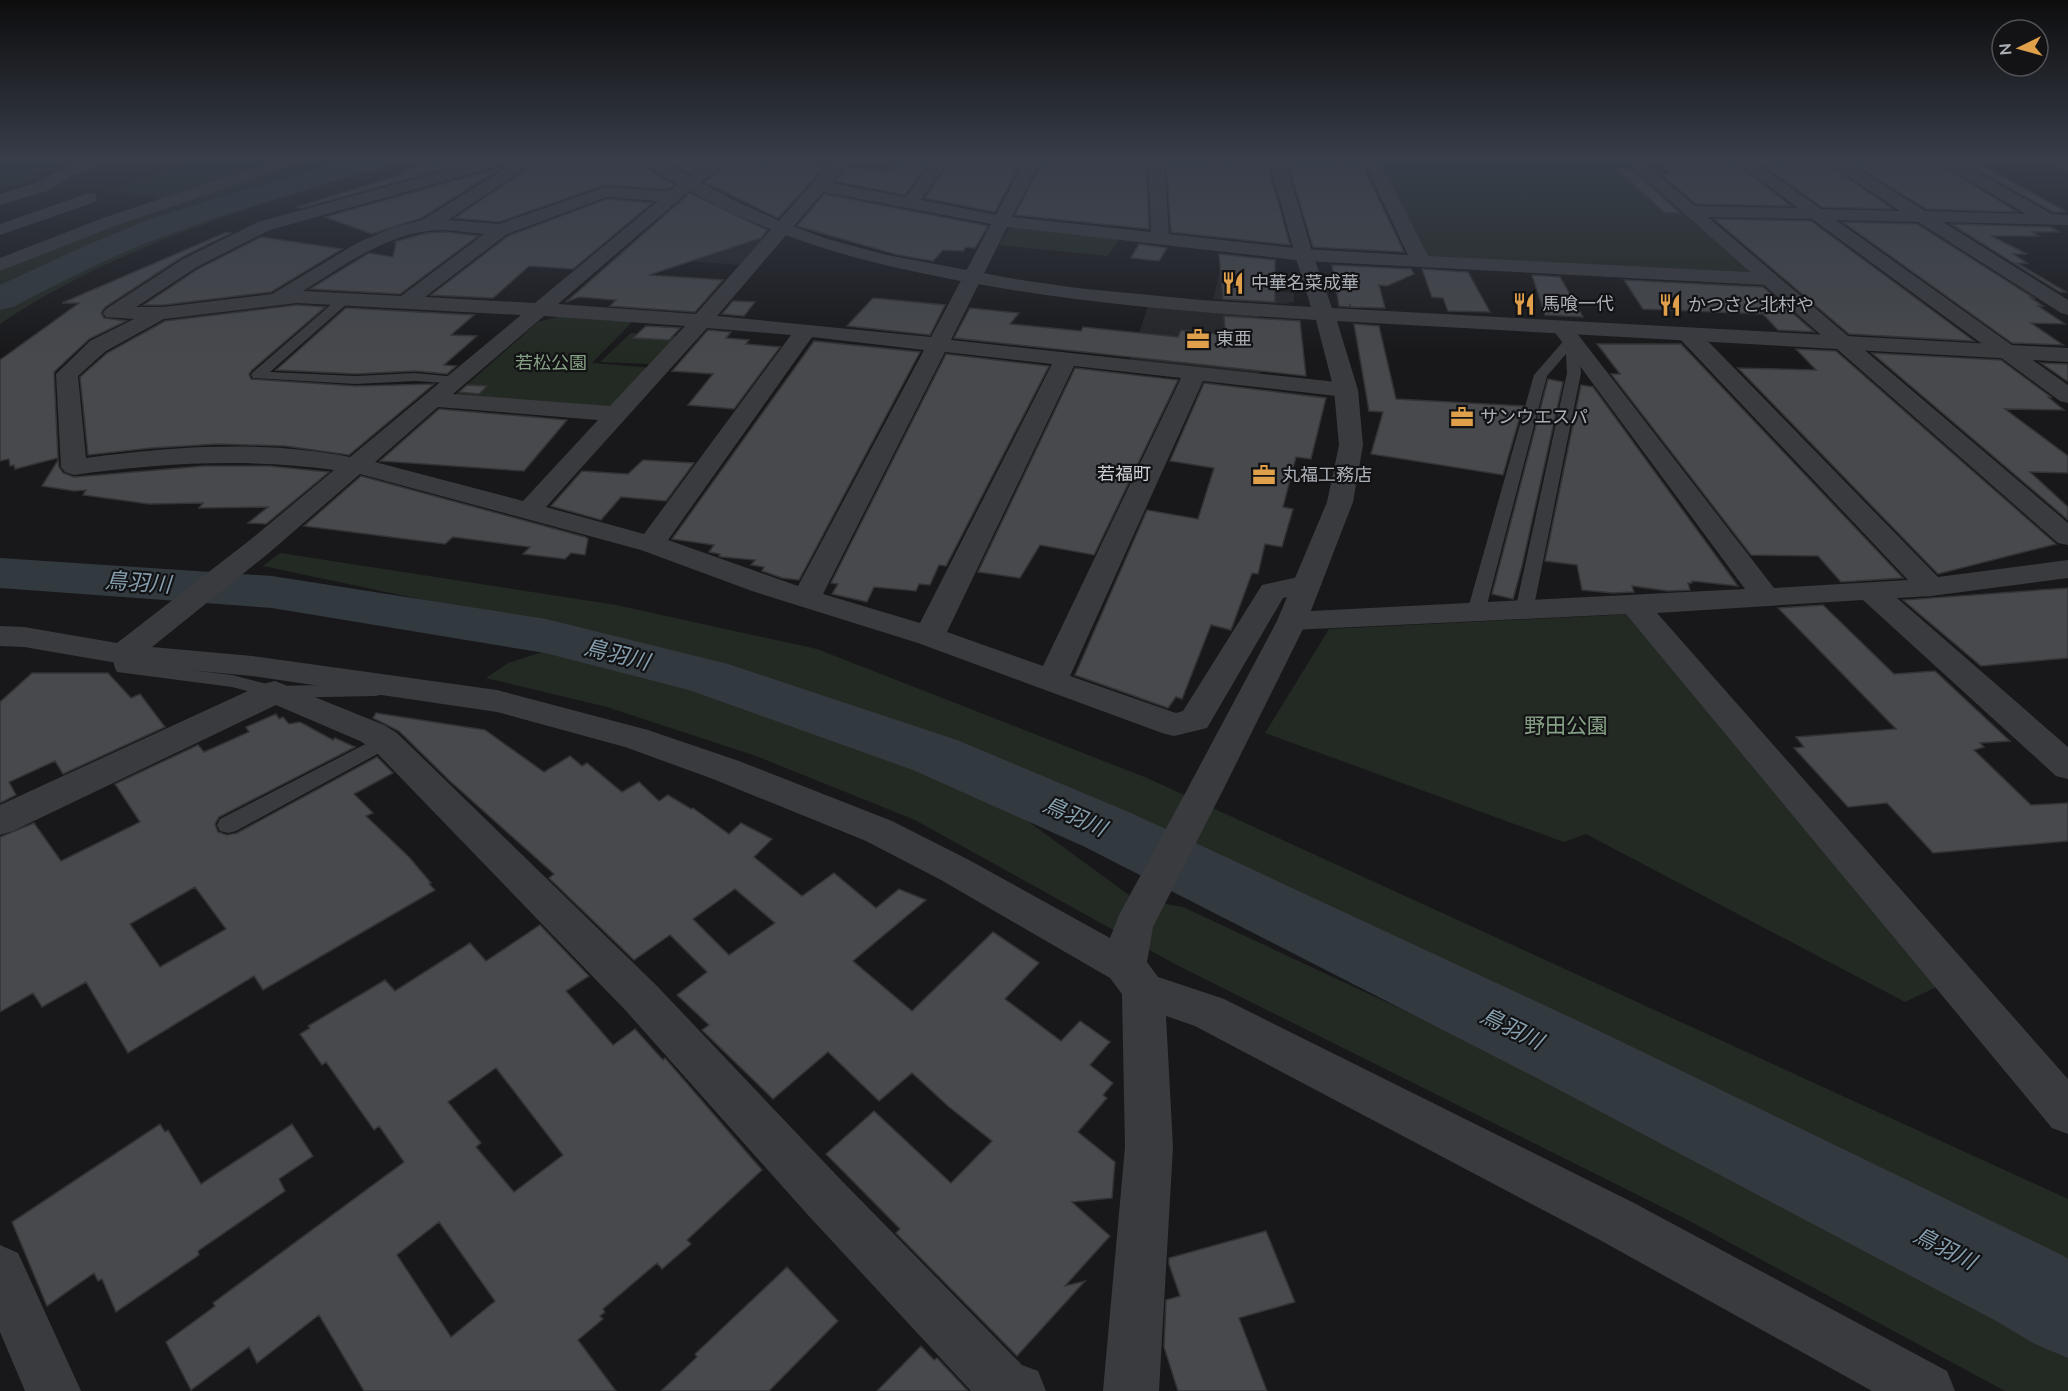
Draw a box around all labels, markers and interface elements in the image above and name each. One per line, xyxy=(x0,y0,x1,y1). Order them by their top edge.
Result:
north arrow xyxy=(1990,18,2050,78)
text: N xyxy=(1995,42,2018,56)
restaurant icon: 中華名菜成華 xyxy=(1220,270,1246,296)
place label: 中華名菜成華 xyxy=(1251,271,1359,295)
restaurant icon: 馬喰一代 xyxy=(1511,291,1537,317)
place label: 馬喰一代 xyxy=(1542,292,1614,316)
restaurant icon: かつさと北村や xyxy=(1657,292,1683,318)
place label: かつさと北村や xyxy=(1688,293,1814,317)
office icon: 東亜 xyxy=(1185,326,1211,352)
place label: 東亜 xyxy=(1216,327,1252,351)
park label: 若松公園 xyxy=(515,351,587,375)
office icon: サンウエスパ xyxy=(1449,404,1475,430)
place label: サンウエスパ xyxy=(1480,405,1588,429)
district label: 若福町 xyxy=(1097,462,1151,486)
office icon: 丸福工務店 xyxy=(1251,462,1277,488)
place label: 丸福工務店 xyxy=(1282,463,1372,487)
water label: 鳥羽川 xyxy=(104,566,174,600)
water label: 鳥羽川 xyxy=(581,632,654,678)
park label: 野田公園 xyxy=(1524,712,1608,740)
water label: 鳥羽川 xyxy=(1038,790,1113,845)
water label: 鳥羽川 xyxy=(1475,1001,1550,1058)
water label: 鳥羽川 xyxy=(1908,1221,1983,1278)

